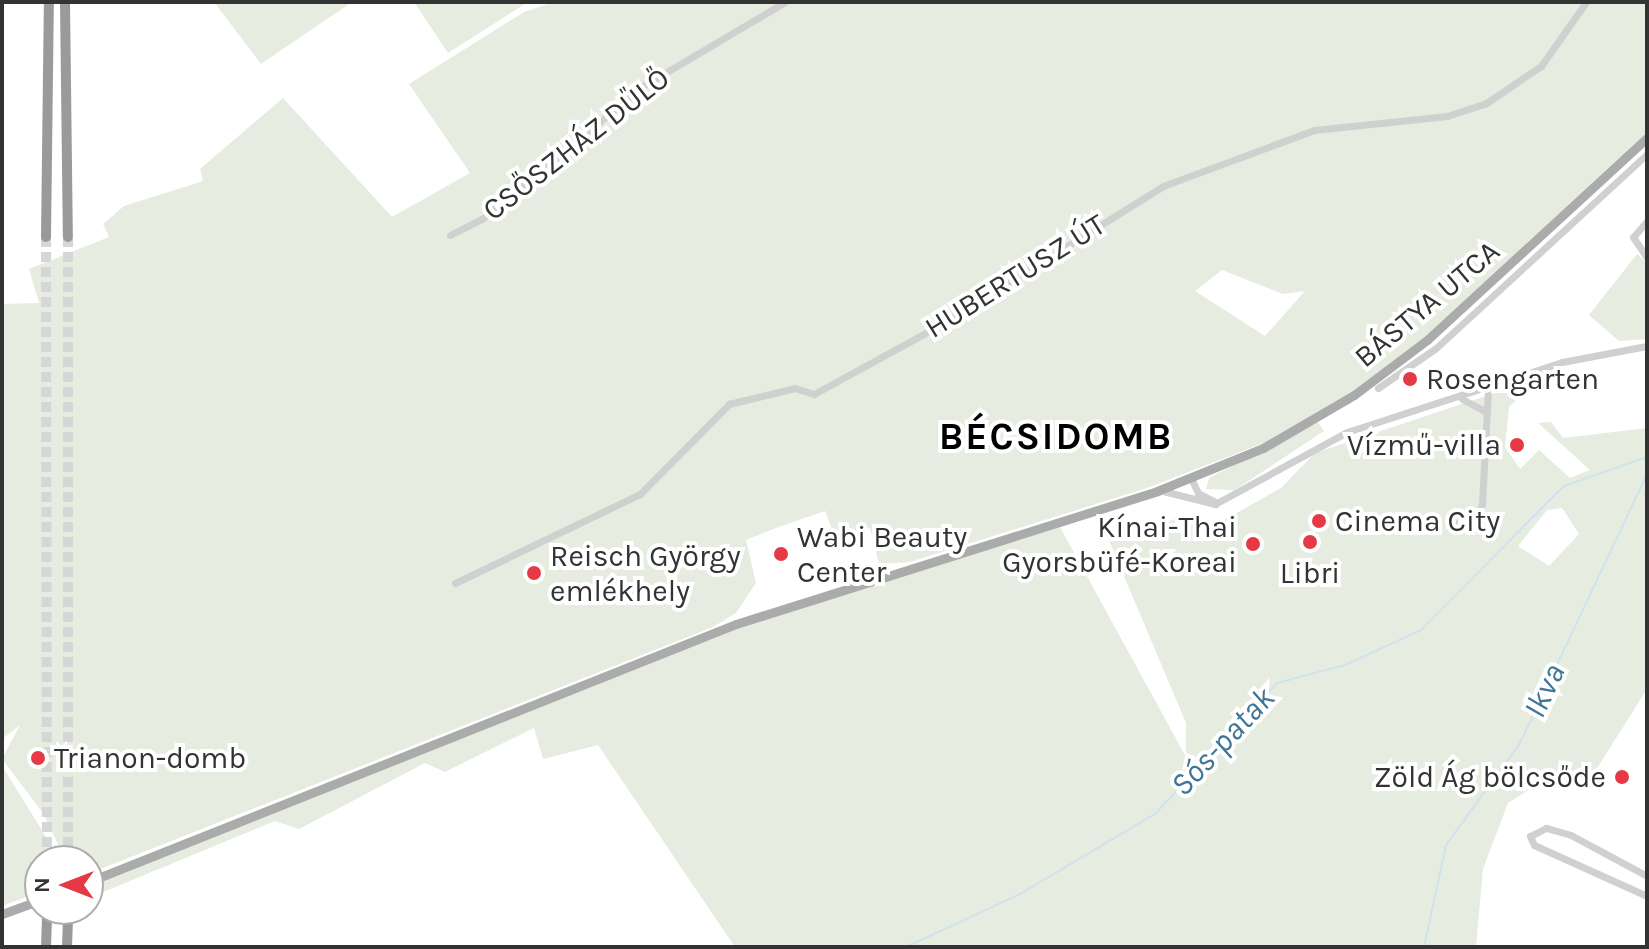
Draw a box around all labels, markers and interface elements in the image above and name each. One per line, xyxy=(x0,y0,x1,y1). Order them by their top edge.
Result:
street label: CSŐSZHÁZ DŰLŐ xyxy=(476,60,676,228)
street label: HUBERTUSZ ÚT xyxy=(918,206,1112,346)
street label: BÁSTYA UTCA xyxy=(1347,233,1507,375)
place label: Rosengarten xyxy=(1426,361,1599,397)
marker: Rosengarten xyxy=(1401,370,1419,388)
district label: BÉCSIDOMB xyxy=(939,414,1173,460)
place label: Vízmű-villa xyxy=(1347,427,1501,463)
marker: Vízmű-villa xyxy=(1508,436,1526,454)
place label: Cinema City xyxy=(1335,503,1500,539)
place label: Kínai-Thai Gyorsbüfé-Koreai xyxy=(1002,509,1237,580)
marker: Cinema City xyxy=(1310,512,1328,530)
place label: Wabi Beauty Center xyxy=(797,519,967,590)
marker: Libri xyxy=(1301,533,1319,551)
marker: Kínai-Thai Gyorsbüfé-Koreai xyxy=(1244,535,1262,553)
place label: Reisch György emlékhely xyxy=(550,538,741,608)
marker: Wabi Beauty Center xyxy=(772,545,790,563)
place label: Libri xyxy=(1280,555,1340,591)
marker: Reisch György emlékhely xyxy=(525,564,543,582)
water label: Ikva xyxy=(1516,658,1574,724)
water label: Sós-patak xyxy=(1163,680,1283,804)
place label: Trianon-domb xyxy=(54,740,246,776)
marker: Trianon-domb xyxy=(29,749,47,767)
place label: Zöld Ág bölcsőde xyxy=(1374,759,1606,795)
marker: Zöld Ág bölcsőde xyxy=(1613,768,1631,786)
north arrow xyxy=(24,845,104,925)
text: N xyxy=(29,877,55,893)

